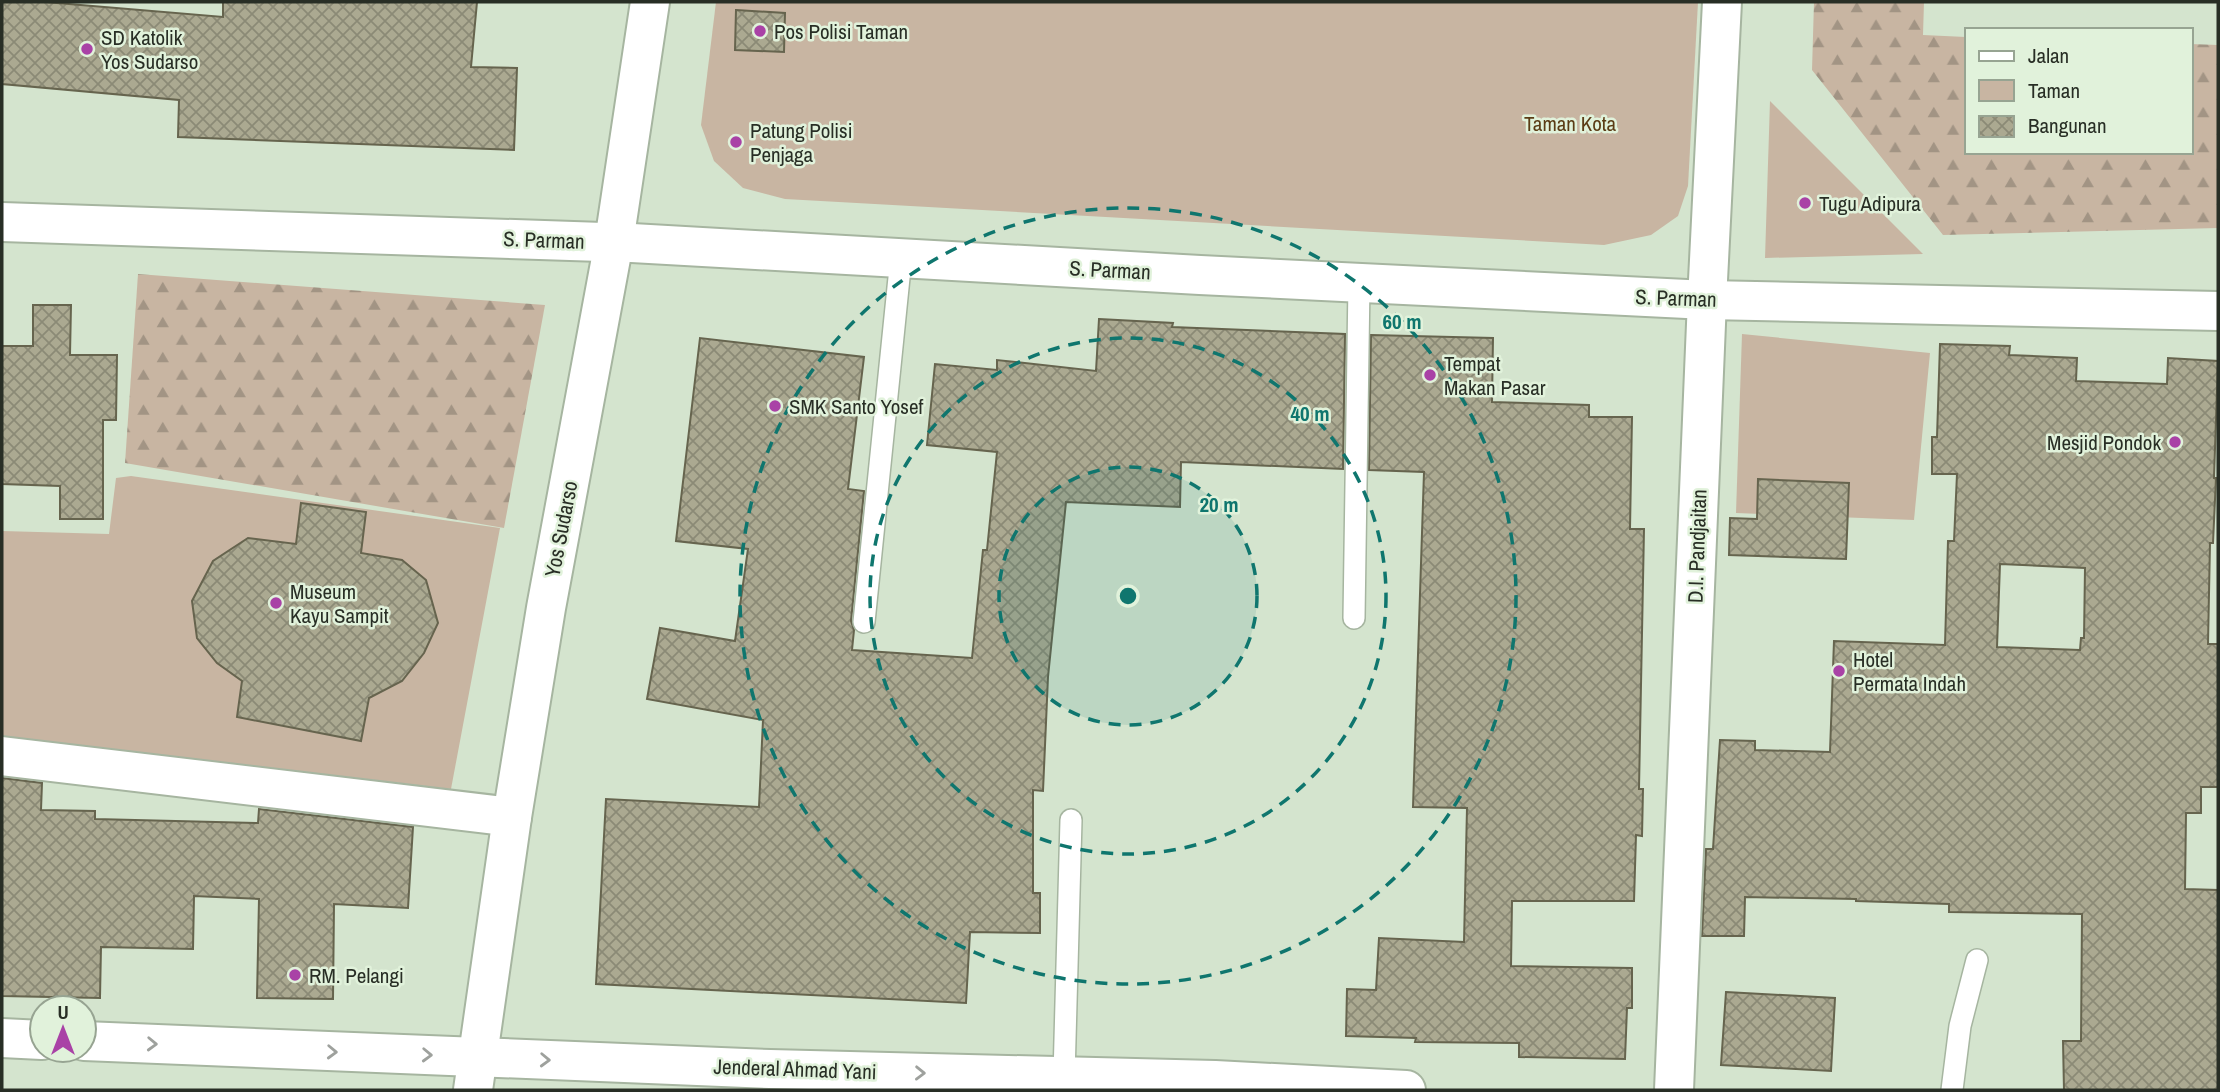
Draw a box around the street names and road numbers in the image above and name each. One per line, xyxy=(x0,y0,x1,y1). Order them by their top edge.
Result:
street label: S. Parman xyxy=(503,224,585,256)
street label: S. Parman xyxy=(1069,253,1151,287)
street label: S. Parman xyxy=(1635,282,1717,314)
street label: Yos Sudarso xyxy=(537,479,585,579)
street label: D.I. Pandjaitan xyxy=(1681,489,1713,603)
street label: Jenderal Ahmad Yani xyxy=(713,1052,877,1086)

